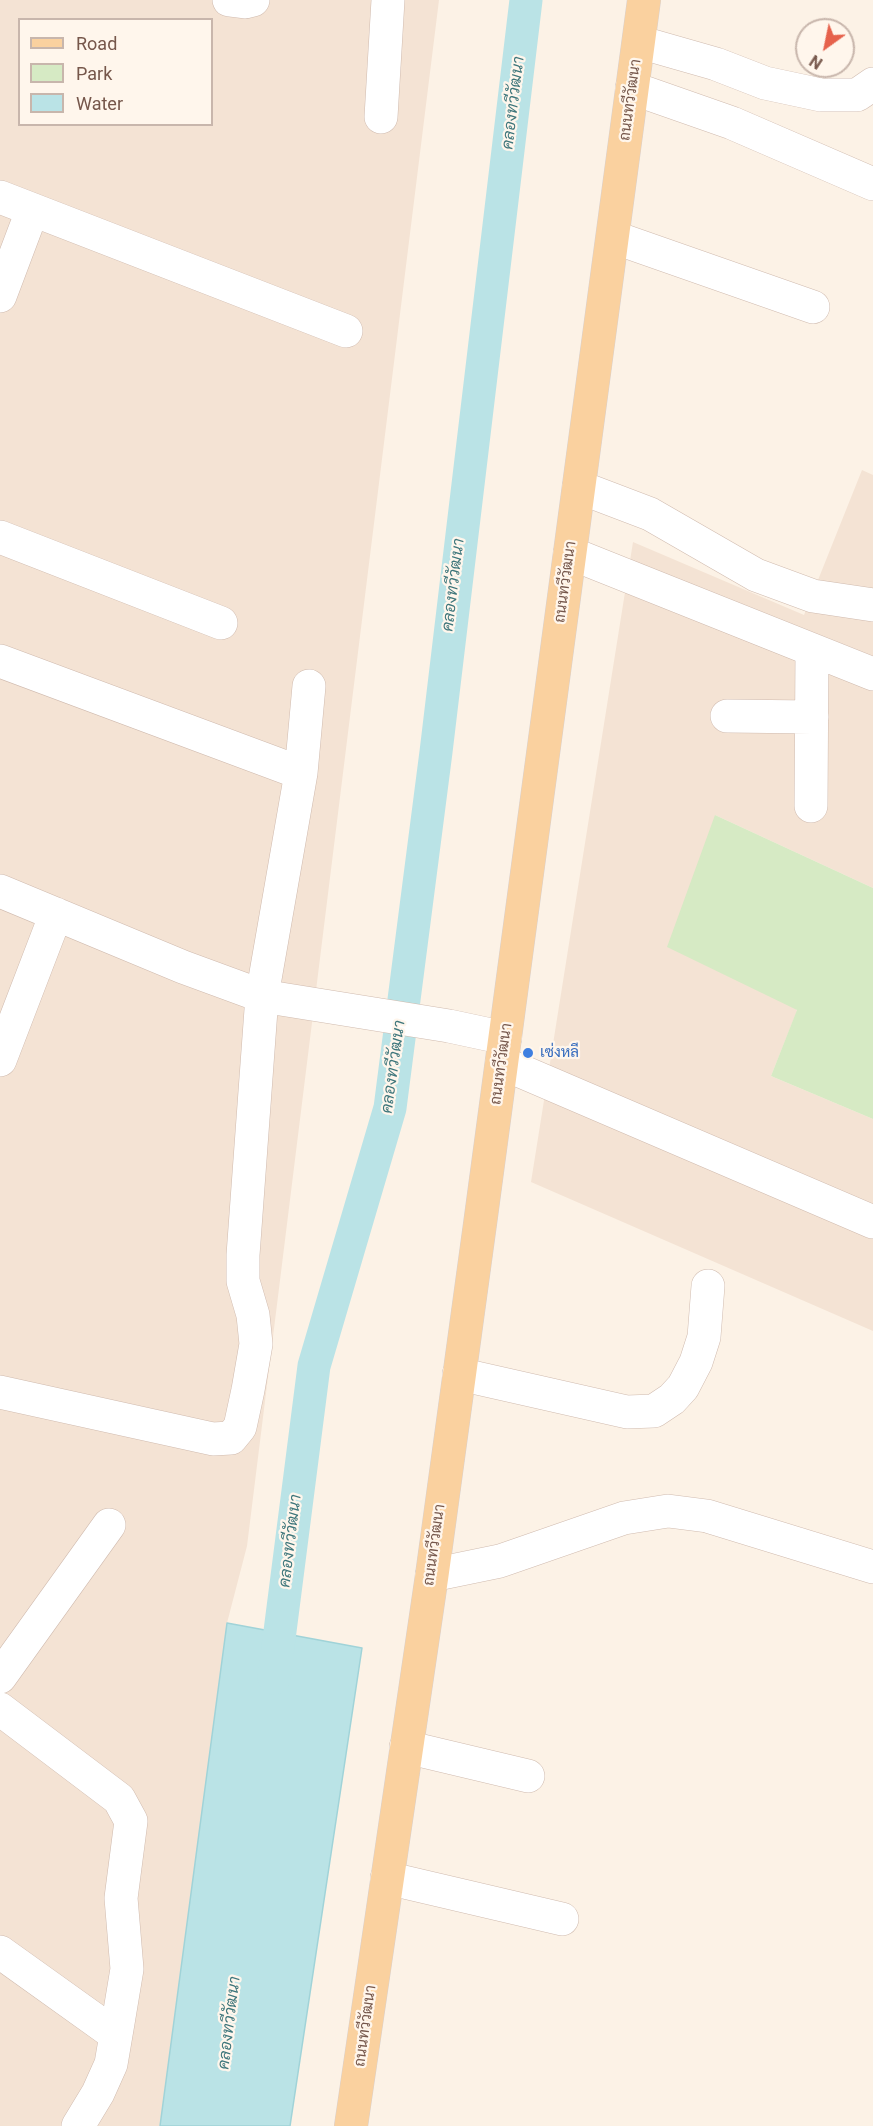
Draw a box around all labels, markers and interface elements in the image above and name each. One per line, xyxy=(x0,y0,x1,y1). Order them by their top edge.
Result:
legend xyxy=(18,18,213,126)
north arrow xyxy=(795,18,855,78)
text: Road xyxy=(76,33,117,54)
text: N xyxy=(806,51,826,73)
water label: คลองทวีวัฒนา xyxy=(499,55,529,151)
street label: ถนนทวีวัฒนา xyxy=(616,58,646,142)
text: Park xyxy=(76,63,112,84)
text: Water xyxy=(76,93,123,114)
water label: คลองทวีวัฒนา xyxy=(439,537,469,633)
street label: ถนนทวีวัฒนา xyxy=(551,540,581,624)
water label: คลองทวีวัฒนา xyxy=(378,1019,410,1115)
street label: ถนนทวีวัฒนา xyxy=(487,1022,517,1106)
place label: เซ่งหลี xyxy=(540,1044,579,1062)
marker: เซ่งหลี xyxy=(521,1046,535,1060)
water label: คลองทวีวัฒนา xyxy=(276,1493,306,1589)
street label: ถนนทวีวัฒนา xyxy=(420,1503,450,1587)
water label: คลองทวีวัฒนา xyxy=(215,1975,245,2071)
street label: ถนนทวีวัฒนา xyxy=(351,1984,381,2068)

